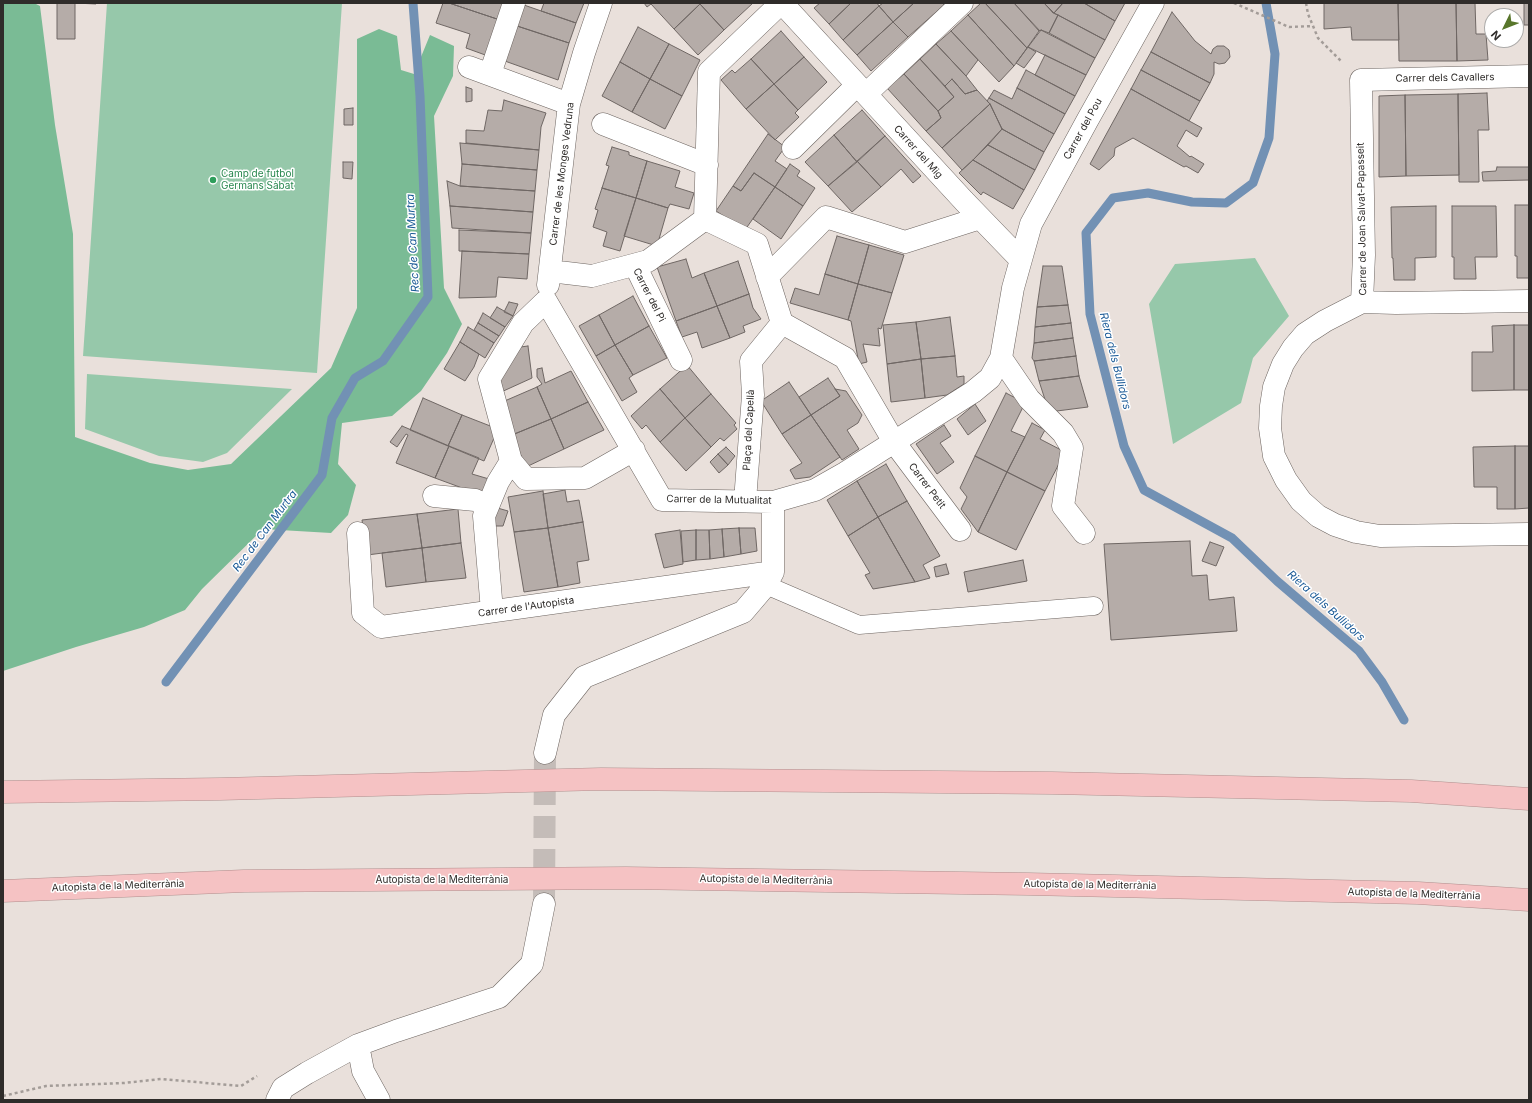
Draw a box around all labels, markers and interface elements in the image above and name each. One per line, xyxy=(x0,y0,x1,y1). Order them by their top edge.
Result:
north arrow xyxy=(1484,8,1524,48)
text: N xyxy=(1488,28,1504,43)
street label: Carrer dels Cavallers xyxy=(1395,71,1495,85)
street label: Carrer del Pou xyxy=(1061,96,1105,162)
street label: Carrer de les Monges Vedruna xyxy=(547,102,577,246)
street label: Carrer del Mig xyxy=(891,123,945,181)
street label: Carrer de Joan Salvat-Papasseit xyxy=(1355,142,1369,296)
place label: Camp de futbol Germans Sàbat xyxy=(221,168,294,192)
marker: Camp de futbol Germans Sàbat xyxy=(208,175,218,185)
water label: Rec de Can Murtra xyxy=(404,194,422,292)
street label: Carrer del Pi xyxy=(630,266,668,324)
water label: Riera dels Bullidors xyxy=(1097,311,1133,411)
street label: Plaça del Capellà xyxy=(741,389,757,471)
street label: Carrer Petit xyxy=(906,461,948,511)
water label: Rec de Can Murtra xyxy=(230,488,300,574)
street label: Carrer de la Mutualitat xyxy=(666,493,772,507)
water label: Riera dels Bullidors xyxy=(1285,568,1367,644)
street label: Carrer de l'Autopista xyxy=(477,594,575,620)
street label: Autopista de la Mediterrània xyxy=(699,873,833,887)
street label: Autopista de la Mediterrània xyxy=(376,874,508,886)
street label: Autopista de la Mediterrània xyxy=(51,878,185,894)
street label: Autopista de la Mediterrània xyxy=(1023,878,1157,892)
street label: Autopista de la Mediterrània xyxy=(1347,886,1481,902)

